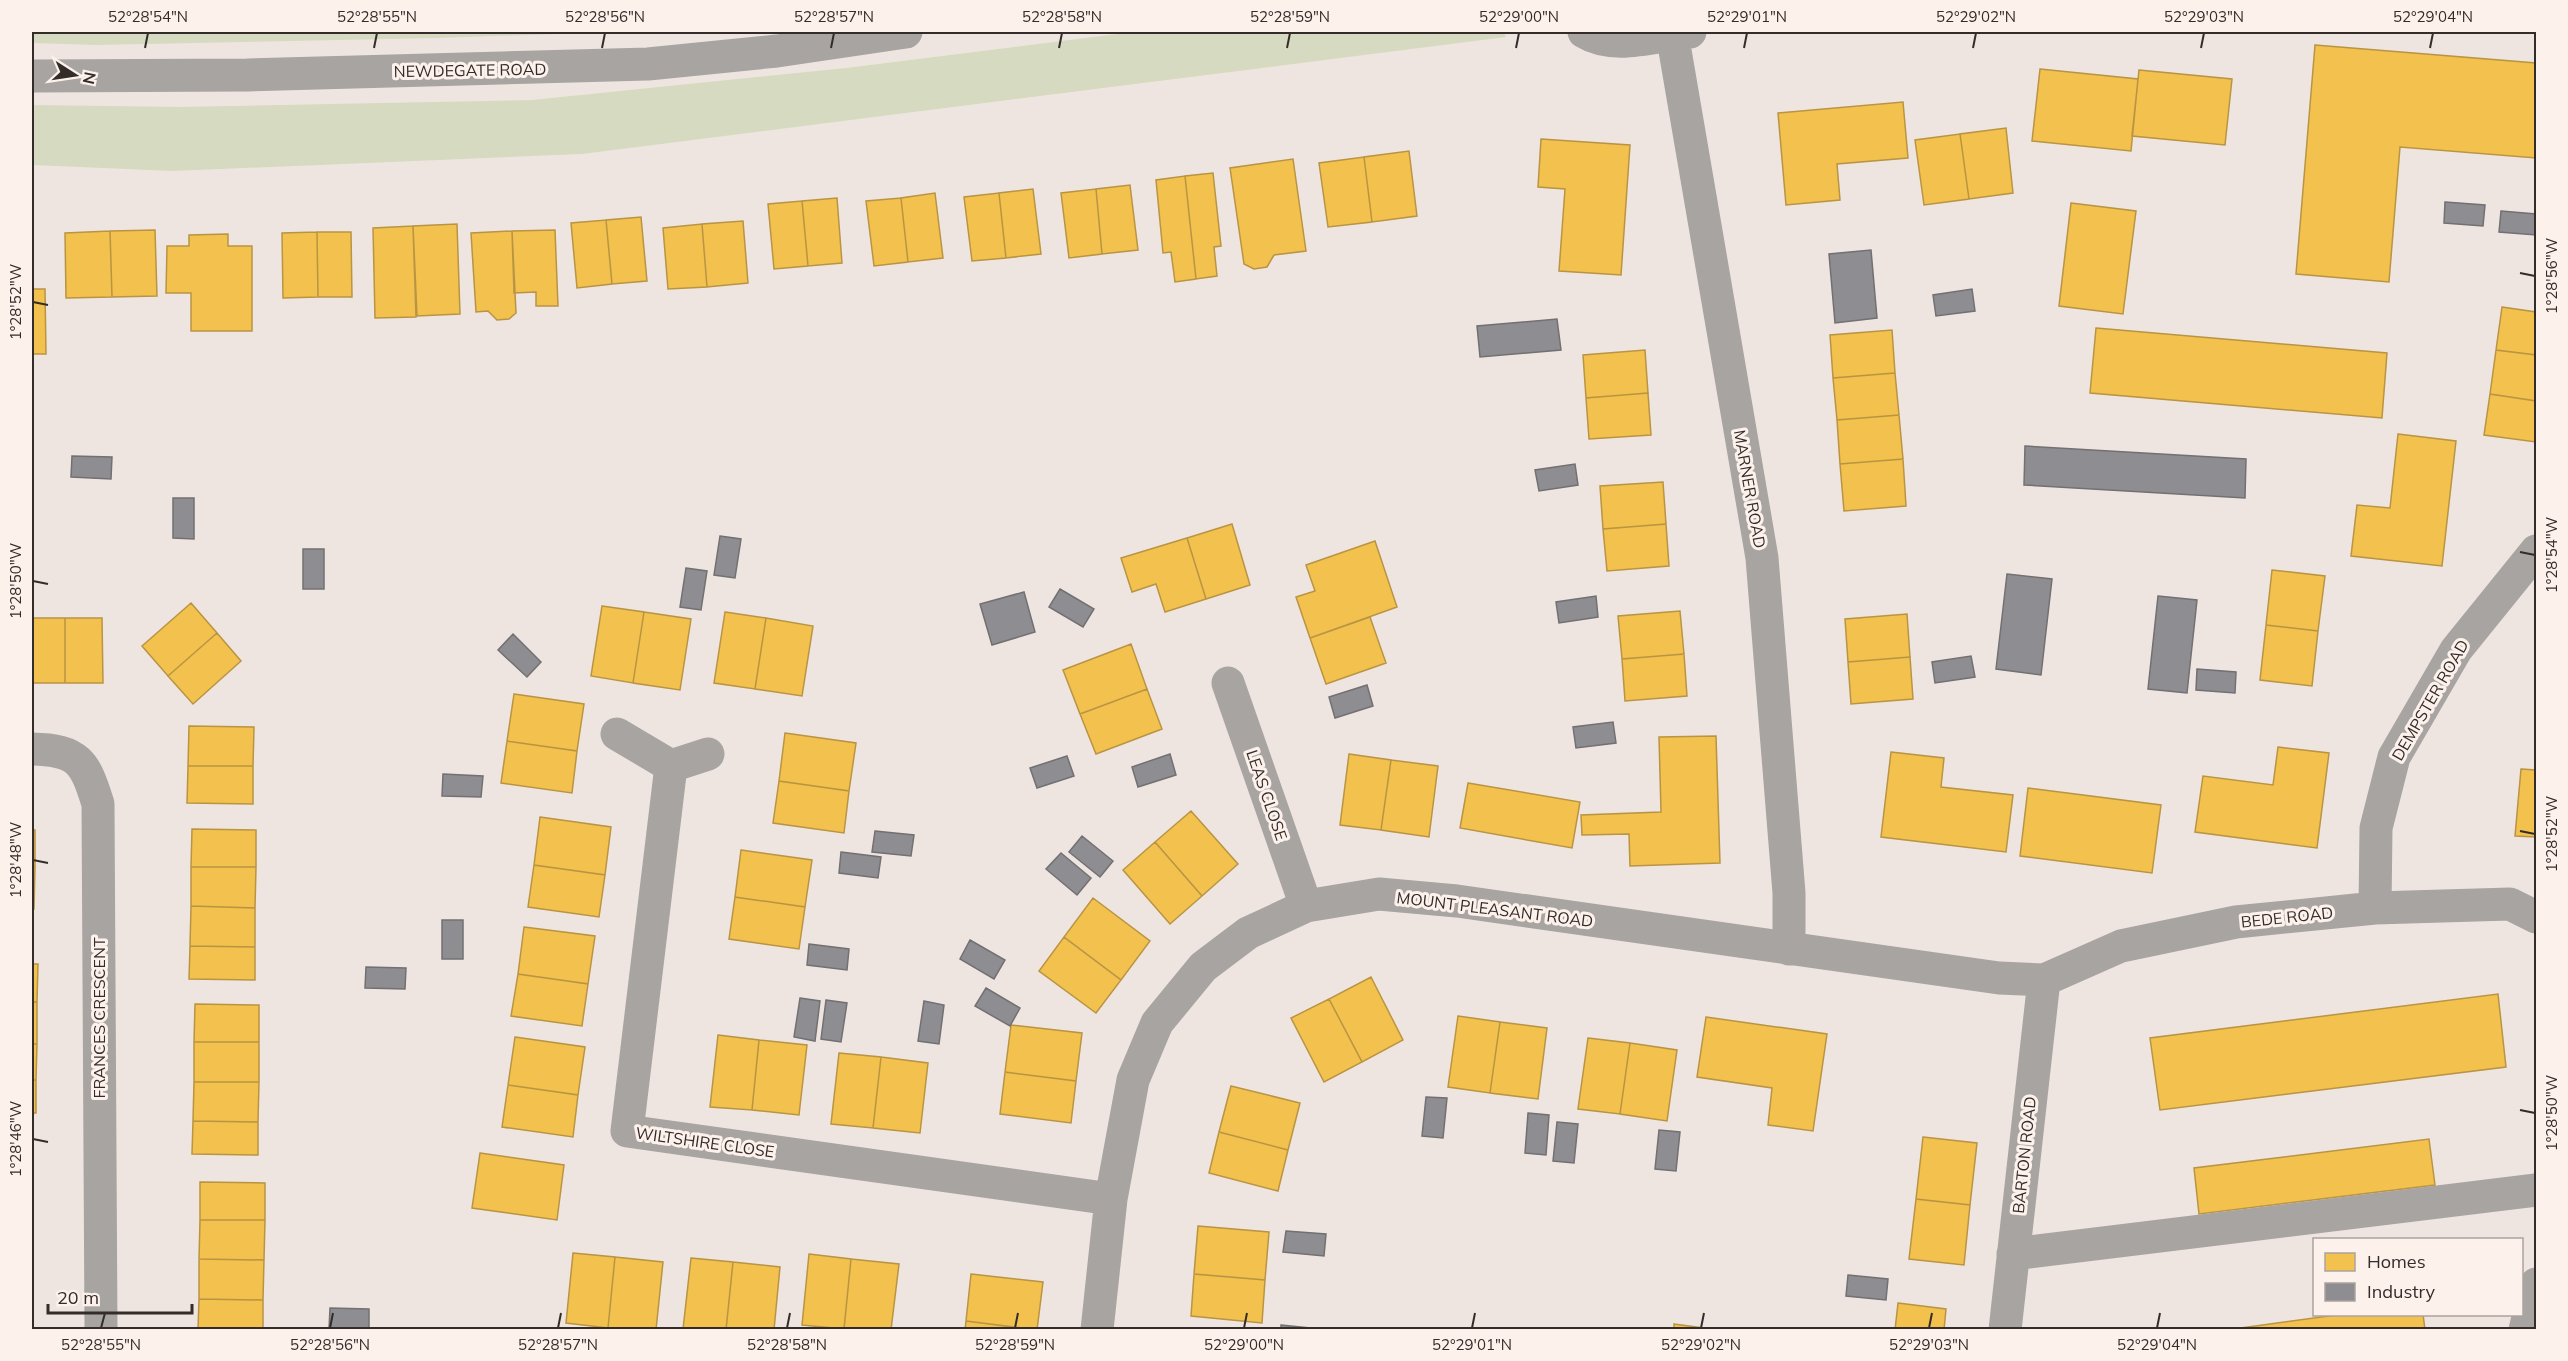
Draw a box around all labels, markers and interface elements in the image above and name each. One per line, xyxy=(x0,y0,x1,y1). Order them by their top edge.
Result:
text: 52°28'54"N xyxy=(108,7,188,26)
text: 52°28'55"N xyxy=(337,7,417,26)
text: 52°28'56"N xyxy=(565,7,645,26)
text: 52°28'57"N xyxy=(794,7,874,26)
text: 52°28'58"N xyxy=(1022,7,1102,26)
text: 52°28'59"N xyxy=(1250,7,1330,26)
text: 52°29'00"N xyxy=(1479,7,1559,26)
text: 52°29'01"N xyxy=(1707,7,1787,26)
text: 52°29'02"N xyxy=(1936,7,2016,26)
text: 52°29'03"N xyxy=(2164,7,2244,26)
text: 52°29'04"N xyxy=(2393,7,2473,26)
north arrow xyxy=(45,45,105,105)
street label: NEWDEGATE ROAD xyxy=(393,59,547,81)
text: N xyxy=(79,70,101,86)
text: 1°28'56"W xyxy=(2542,237,2561,314)
text: 1°28'52"W xyxy=(6,263,25,340)
street label: MARNER ROAD xyxy=(1730,428,1770,550)
text: 1°28'54"W xyxy=(2542,516,2561,593)
text: 1°28'50"W xyxy=(6,542,25,619)
street label: DEMPSTER ROAD xyxy=(2387,636,2473,764)
street label: LEAS CLOSE xyxy=(1242,747,1292,843)
text: 1°28'52"W xyxy=(2542,795,2561,872)
text: 1°28'48"W xyxy=(6,821,25,898)
street label: MOUNT PLEASANT ROAD xyxy=(1396,887,1594,931)
street label: BEDE ROAD xyxy=(2240,902,2334,932)
street label: FRANCES CRESCENT xyxy=(89,937,109,1099)
text: 1°28'50"W xyxy=(2542,1074,2561,1151)
street label: BARTON ROAD xyxy=(2008,1095,2040,1215)
text: 1°28'46"W xyxy=(6,1100,25,1177)
street label: WILTSHIRE CLOSE xyxy=(634,1122,776,1162)
legend xyxy=(2313,1238,2523,1316)
text: Homes xyxy=(2367,1250,2426,1273)
scale bar xyxy=(48,1277,192,1315)
text: Industry xyxy=(2367,1280,2436,1303)
text: 20 m xyxy=(57,1286,99,1309)
text: 52°28'55"N xyxy=(61,1335,141,1354)
text: 52°28'56"N xyxy=(290,1335,370,1354)
text: 52°28'57"N xyxy=(518,1335,598,1354)
text: 52°28'58"N xyxy=(747,1335,827,1354)
text: 52°28'59"N xyxy=(975,1335,1055,1354)
text: 52°29'00"N xyxy=(1204,1335,1284,1354)
text: 52°29'01"N xyxy=(1432,1335,1512,1354)
text: 52°29'02"N xyxy=(1661,1335,1741,1354)
text: 52°29'03"N xyxy=(1889,1335,1969,1354)
text: 52°29'04"N xyxy=(2117,1335,2197,1354)

